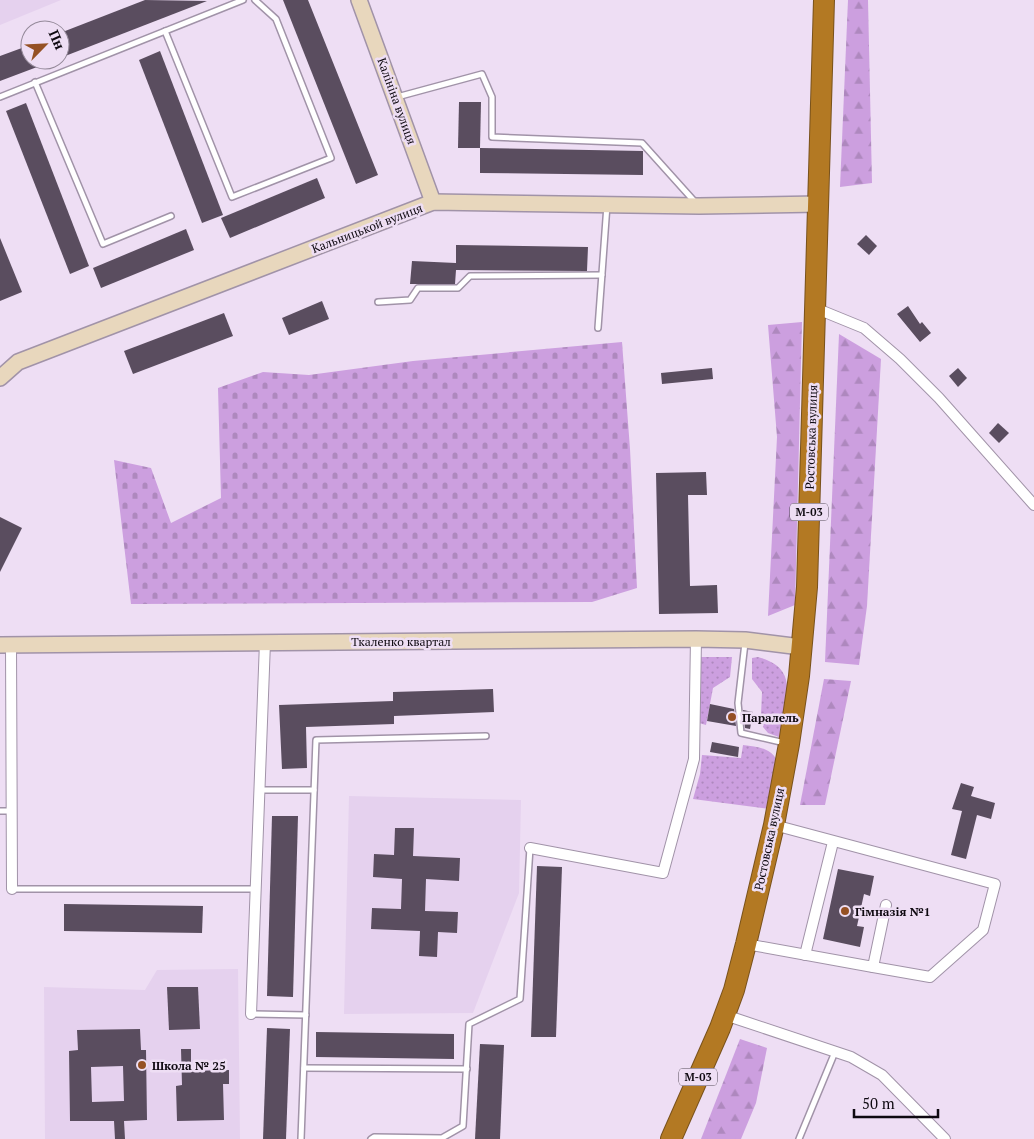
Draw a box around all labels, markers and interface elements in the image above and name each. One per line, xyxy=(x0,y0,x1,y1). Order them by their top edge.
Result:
north arrow xyxy=(20,20,70,70)
text: Пн xyxy=(45,27,70,52)
street label: Калініна вулиця xyxy=(374,56,420,146)
street label: Кальницькой вулиця xyxy=(309,200,425,256)
street label: Ростовська вулиця xyxy=(802,384,820,490)
road number: М-03 xyxy=(790,504,828,520)
street label: Ткаленко квартал xyxy=(351,634,451,649)
place label: Паралель xyxy=(742,710,799,725)
marker: Паралель xyxy=(726,711,738,723)
street label: Ростовська вулиця xyxy=(751,786,787,892)
place label: Гімназія №1 xyxy=(855,904,931,919)
marker: Гімназія №1 xyxy=(839,905,851,917)
place label: Школа № 25 xyxy=(152,1058,226,1073)
marker: Школа № 25 xyxy=(136,1059,148,1071)
road number: М-03 xyxy=(679,1068,717,1086)
scale bar xyxy=(854,1086,938,1118)
text: 50 m xyxy=(862,1093,895,1113)

